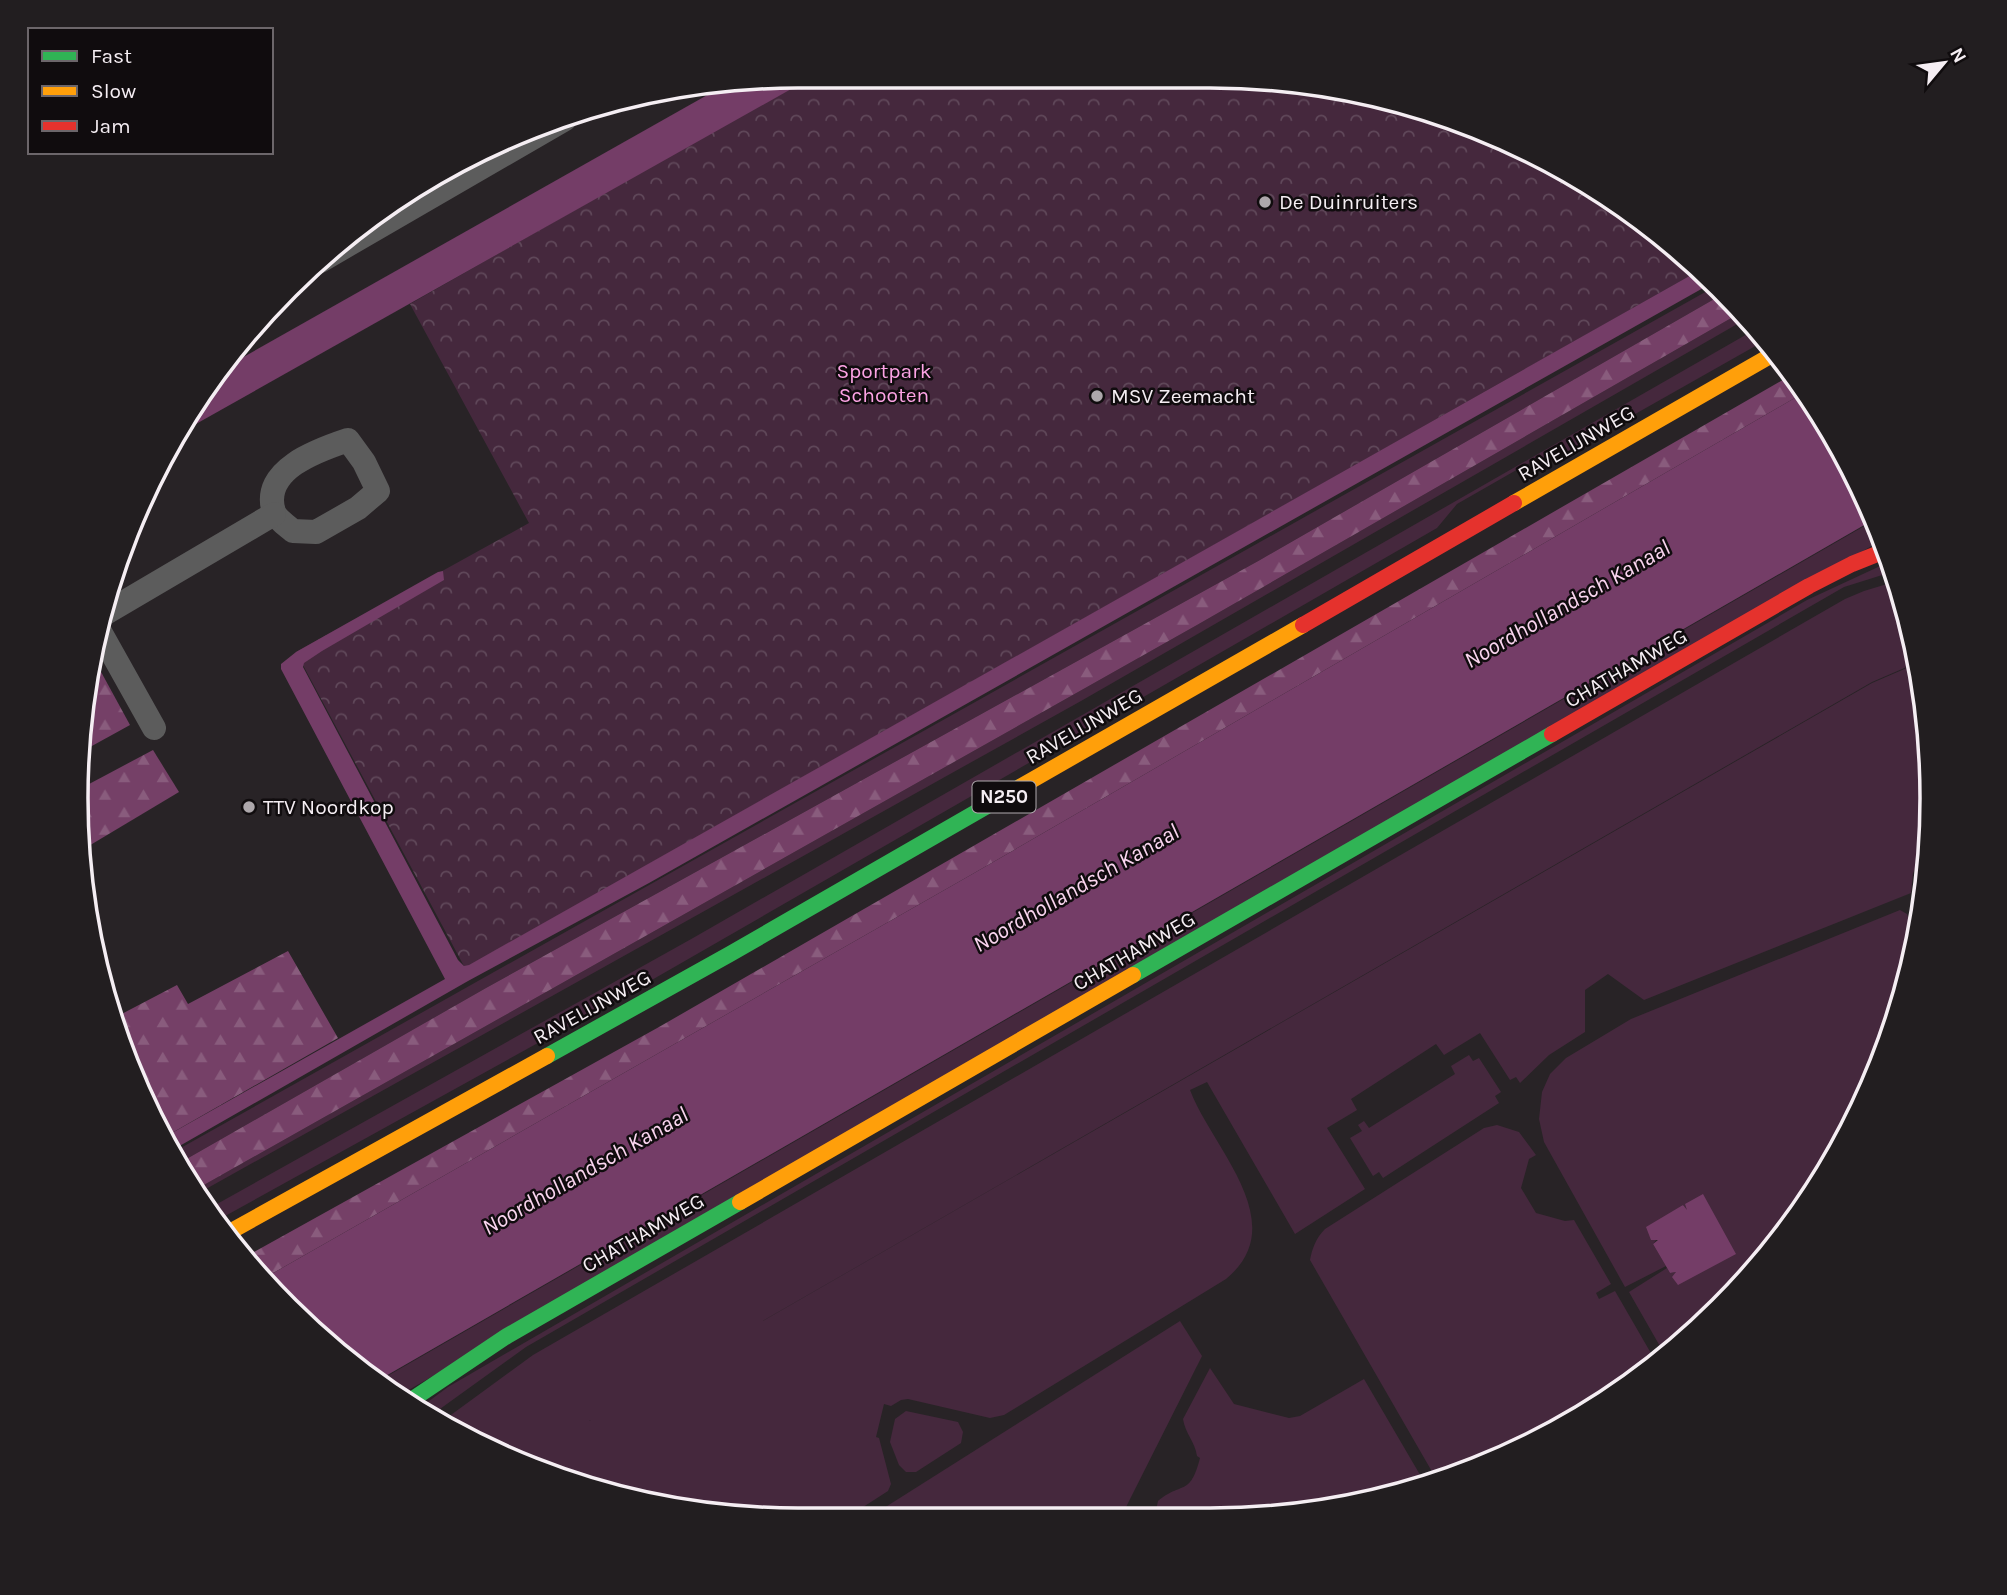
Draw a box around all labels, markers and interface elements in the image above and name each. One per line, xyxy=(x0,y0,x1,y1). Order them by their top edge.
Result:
legend xyxy=(28,28,273,154)
north arrow xyxy=(1909,28,1979,98)
text: Fast xyxy=(91,44,132,68)
text: N xyxy=(1945,44,1971,67)
text: Slow xyxy=(91,79,136,103)
text: Jam xyxy=(91,114,131,138)
place label: De Duinruiters xyxy=(1279,190,1418,214)
marker: De Duinruiters xyxy=(1257,194,1273,210)
park label: Sportpark Schooten xyxy=(836,359,932,407)
place label: MSV Zeemacht xyxy=(1111,384,1255,408)
marker: MSV Zeemacht xyxy=(1089,388,1105,404)
street label: RAVELIJNWEG xyxy=(1513,400,1639,486)
water label: Noordhollandsch Kanaal xyxy=(1459,534,1675,674)
street label: CHATHAMWEG xyxy=(1561,623,1691,713)
street label: RAVELIJNWEG xyxy=(1021,683,1147,769)
road number: N250 xyxy=(972,782,1036,812)
place label: TTV Noordkop xyxy=(263,795,394,819)
marker: TTV Noordkop xyxy=(241,799,257,815)
water label: Noordhollandsch Kanaal xyxy=(968,818,1184,958)
street label: CHATHAMWEG xyxy=(1069,906,1199,996)
street label: RAVELIJNWEG xyxy=(529,965,655,1049)
water label: Noordhollandsch Kanaal xyxy=(477,1101,693,1241)
street label: CHATHAMWEG xyxy=(578,1188,708,1278)

